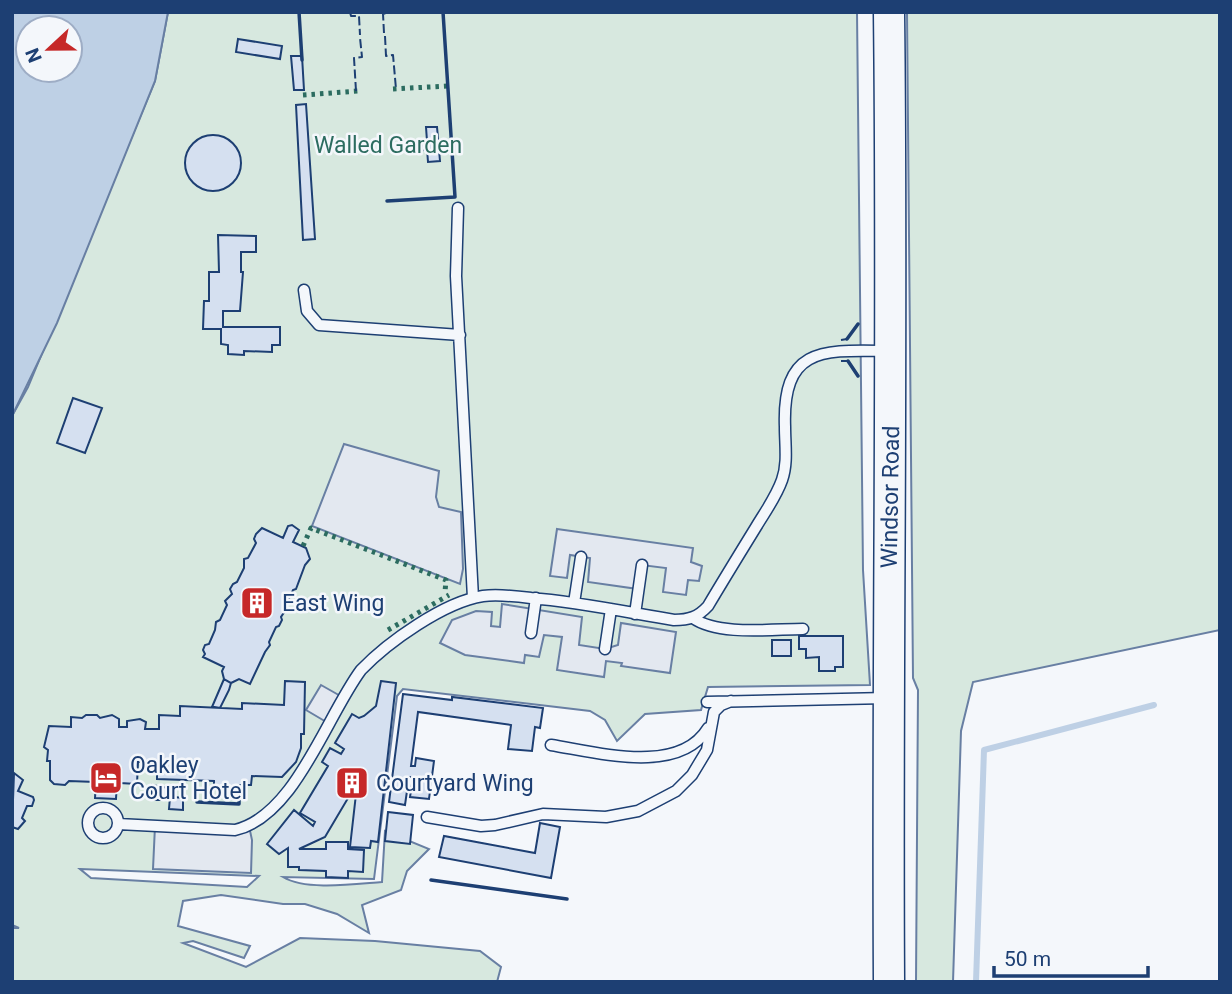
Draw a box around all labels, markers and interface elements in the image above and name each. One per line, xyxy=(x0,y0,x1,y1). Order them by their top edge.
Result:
north arrow xyxy=(14,14,84,84)
text: N xyxy=(21,45,47,66)
park label: Walled Garden xyxy=(314,132,462,159)
street label: Windsor Road xyxy=(876,425,905,569)
building icon: East Wing xyxy=(238,584,276,622)
place label: East Wing xyxy=(282,590,384,617)
place label: Oakley Court Hotel xyxy=(130,752,247,805)
hotel icon: Oakley Court Hotel xyxy=(87,759,125,797)
building icon: Courtyard Wing xyxy=(333,764,371,802)
place label: Courtyard Wing xyxy=(376,770,534,797)
scale bar xyxy=(994,934,1148,978)
text: 50 m xyxy=(1004,947,1051,971)

